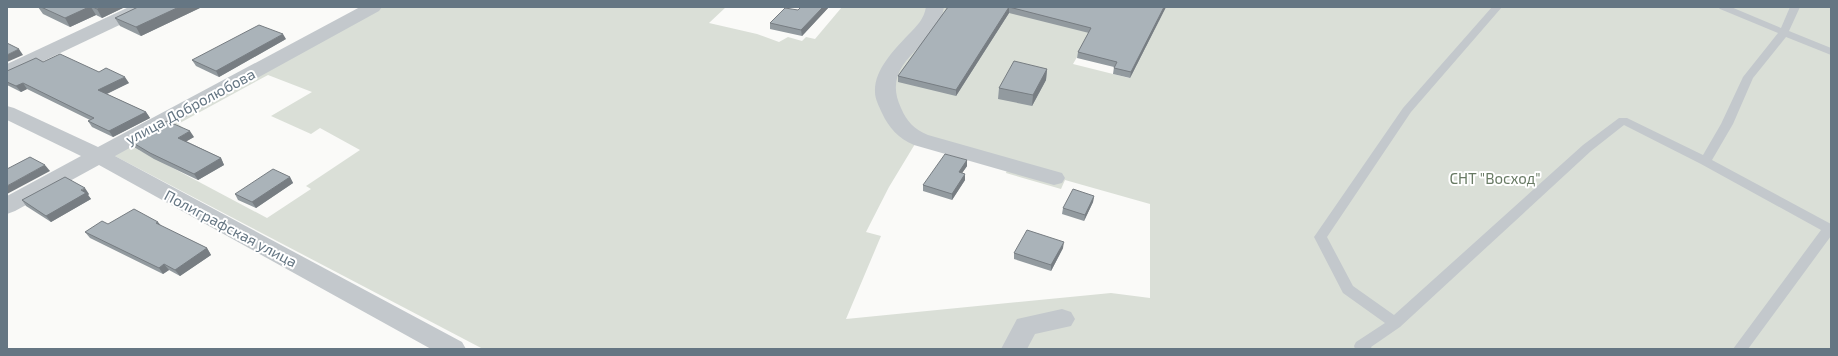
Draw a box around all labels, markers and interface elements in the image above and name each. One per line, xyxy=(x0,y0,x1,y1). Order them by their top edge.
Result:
street label: улица Добролюбова xyxy=(122,64,258,149)
park label: СНТ "Восход" xyxy=(1449,169,1541,187)
street label: Полиграфская улица xyxy=(161,185,300,271)

